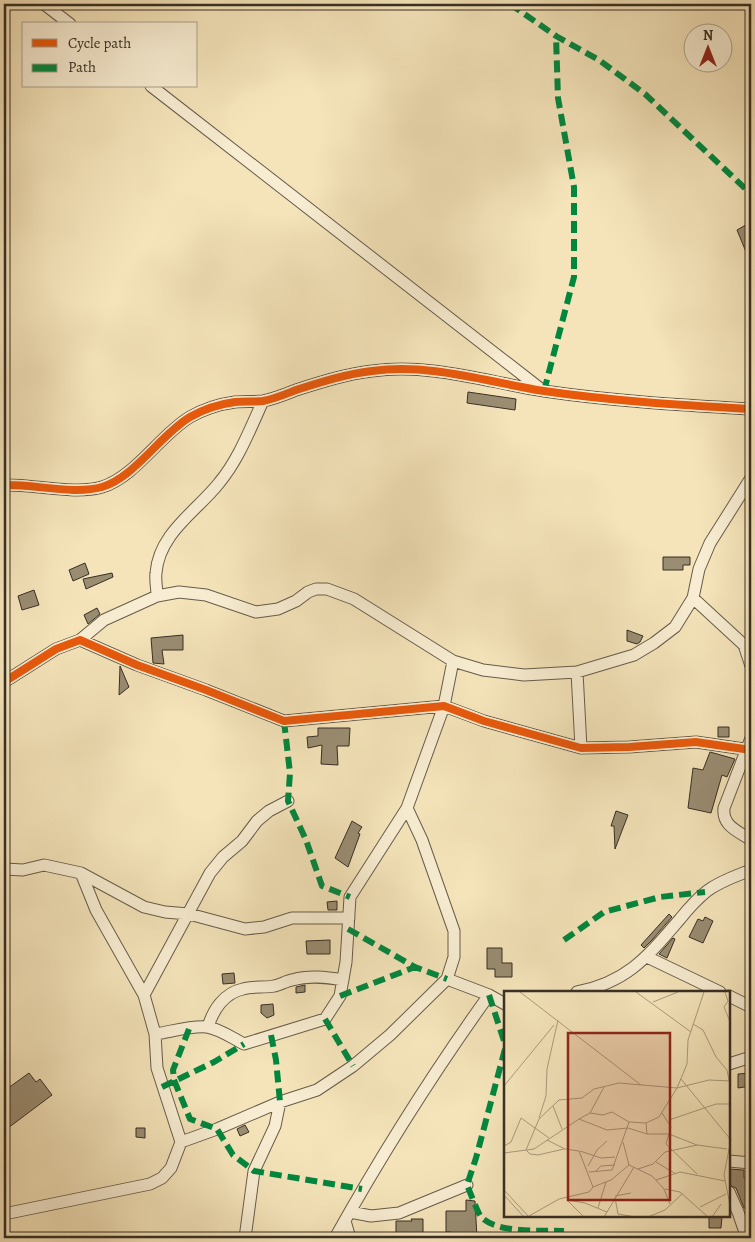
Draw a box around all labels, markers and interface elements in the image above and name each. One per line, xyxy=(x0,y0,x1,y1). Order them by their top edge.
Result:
legend xyxy=(22,22,198,88)
north arrow xyxy=(682,22,732,72)
text: N xyxy=(703,26,713,45)
text: Cycle path xyxy=(68,33,131,53)
text: Path xyxy=(68,57,96,77)
inset map xyxy=(504,991,730,1217)

